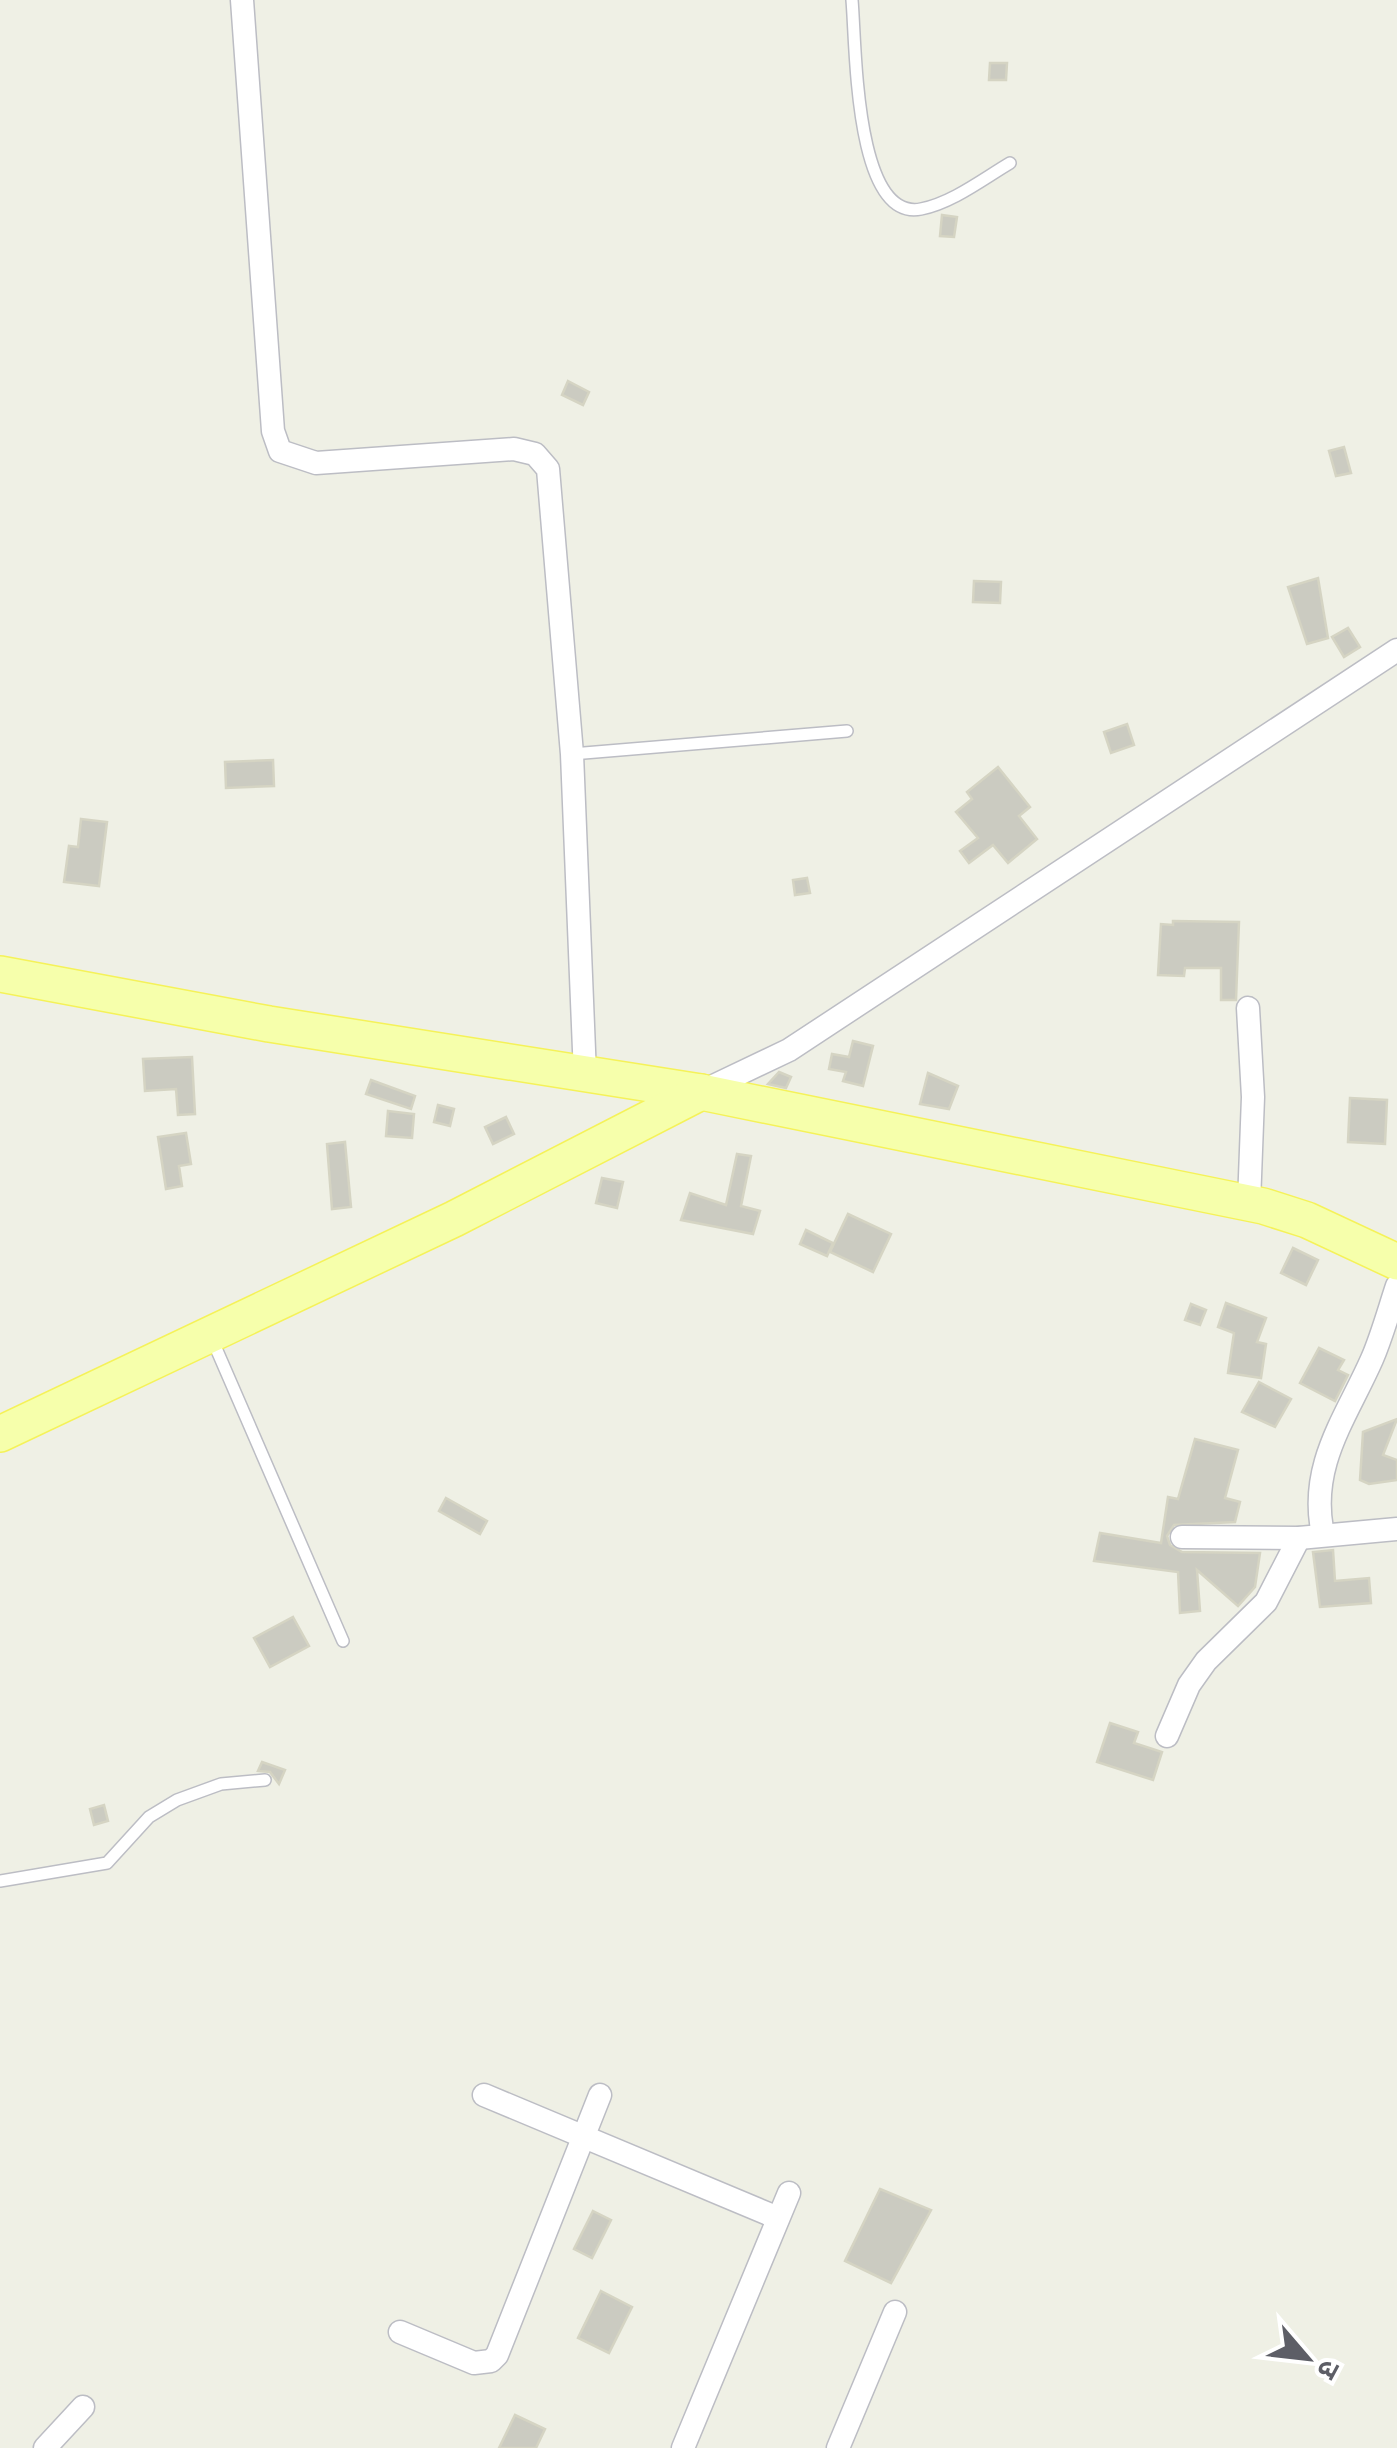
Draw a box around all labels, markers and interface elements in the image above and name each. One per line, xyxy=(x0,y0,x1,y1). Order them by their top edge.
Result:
north arrow xyxy=(1257,2308,1357,2408)
text: उ xyxy=(1311,2355,1349,2386)

